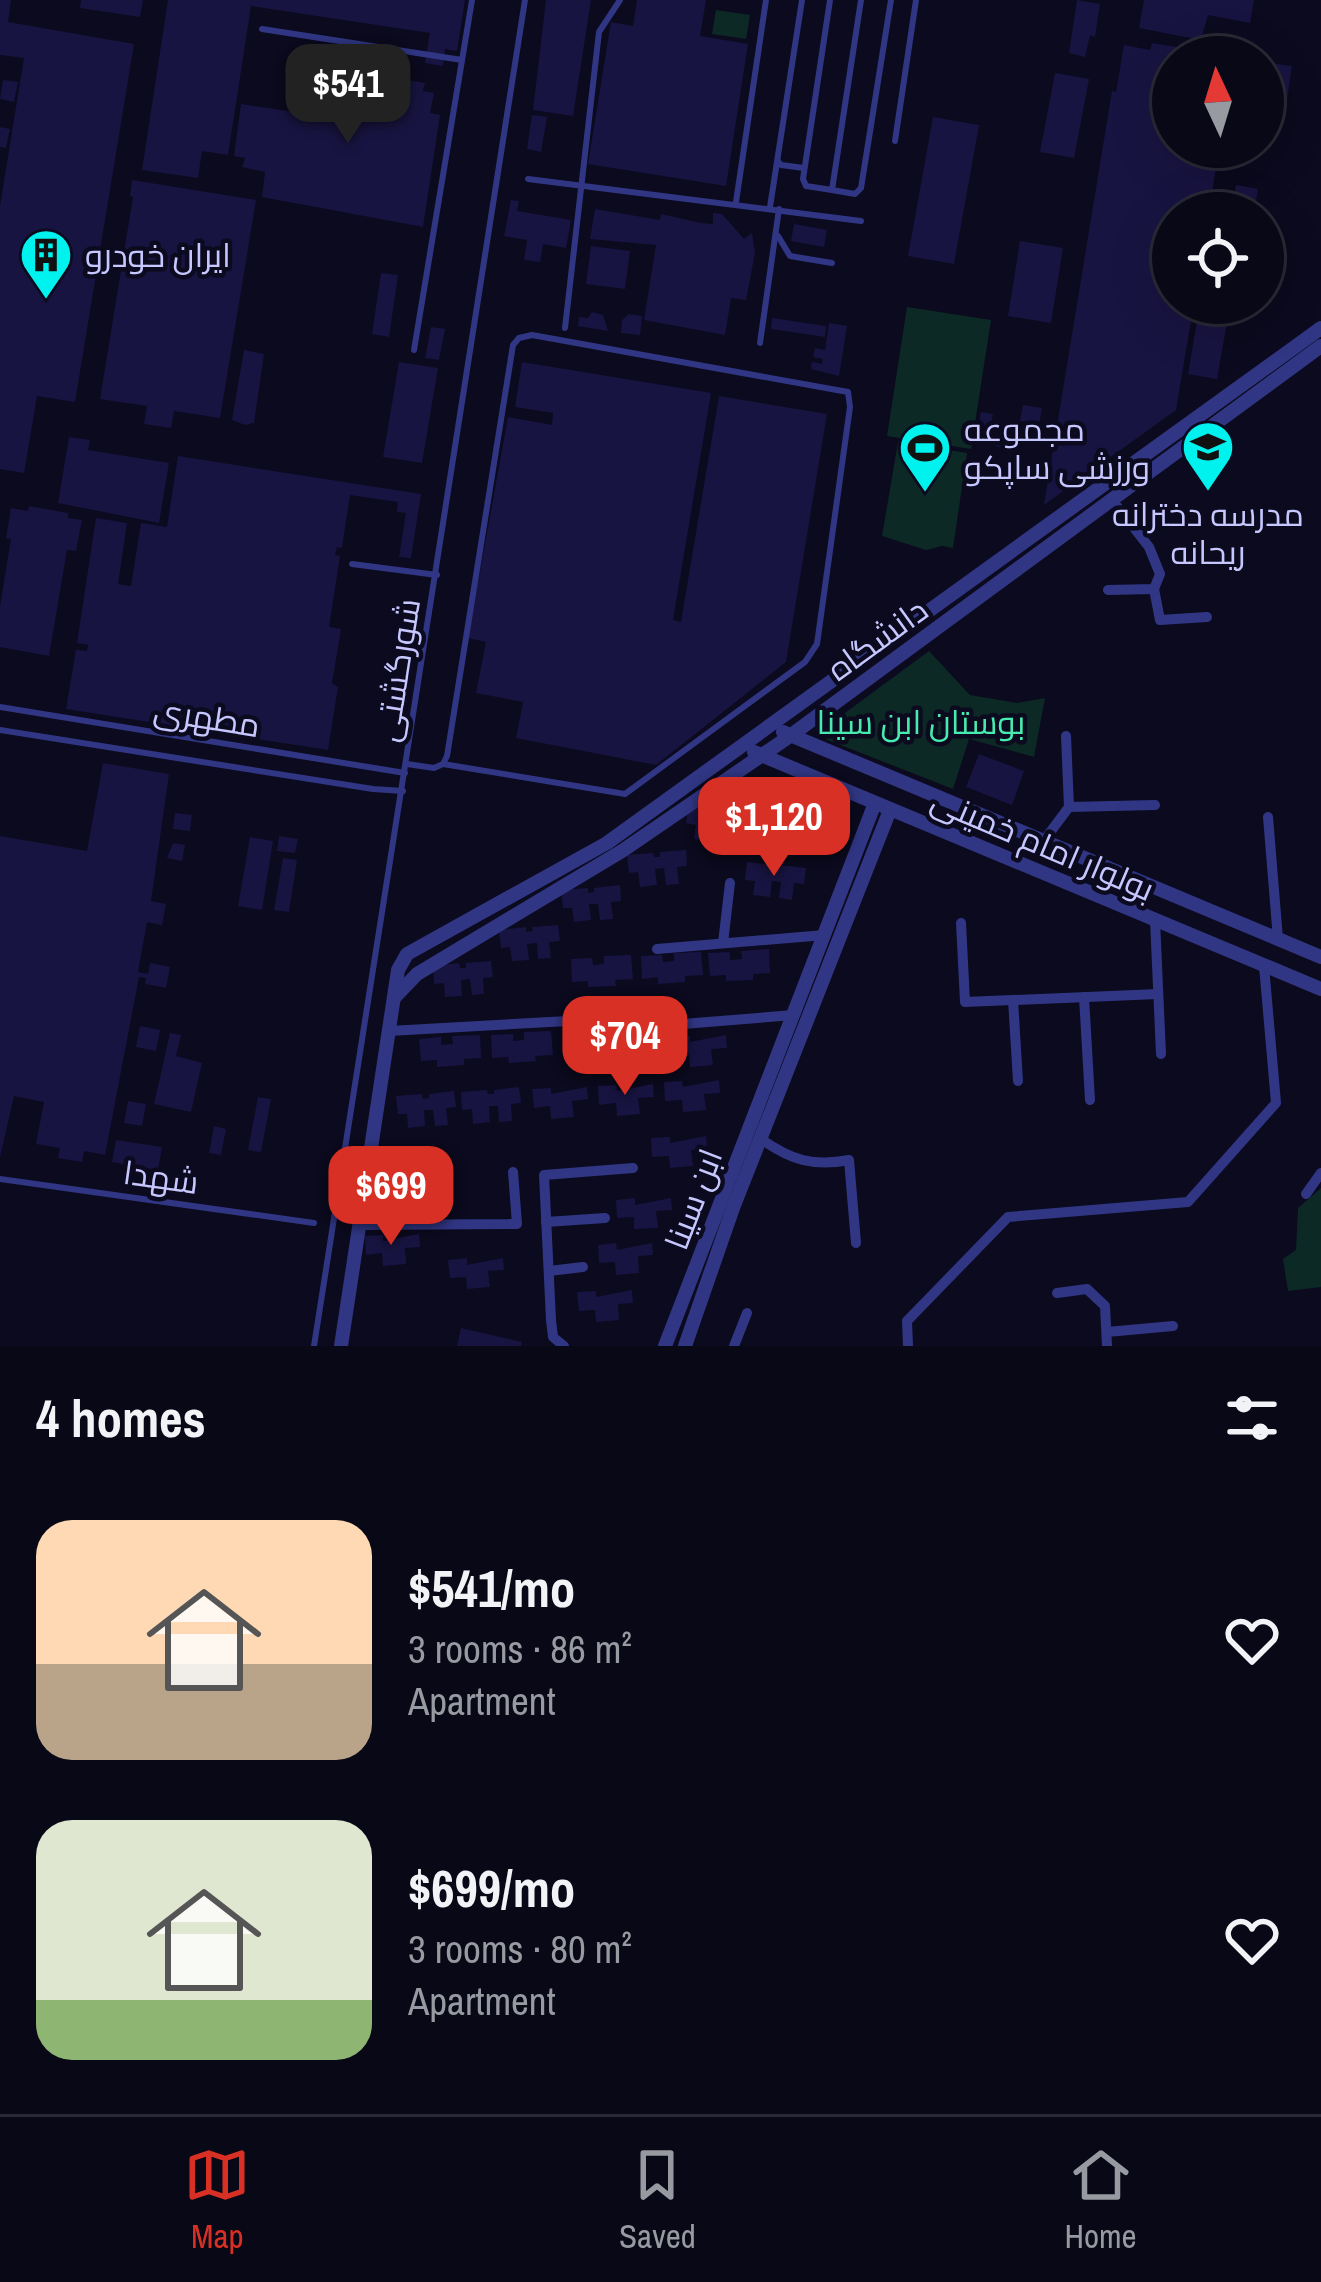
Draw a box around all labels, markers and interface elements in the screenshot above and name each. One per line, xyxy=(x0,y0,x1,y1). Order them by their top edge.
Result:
north arrow xyxy=(1152,36,1284,168)
map controls xyxy=(1152,36,1284,324)
pin: $541 xyxy=(277,44,419,146)
text: $541 xyxy=(312,57,384,109)
button: locate xyxy=(1152,192,1284,324)
building icon: ایران خودرو xyxy=(18,227,74,301)
place label: ایران خودرو xyxy=(85,233,231,277)
place label: مجموعه ورزشی ساپکو xyxy=(964,407,1150,489)
school or university icon: مدرسه دخترانه ریحانه xyxy=(1180,419,1236,493)
sports icon: مجموعه ورزشی ساپکو xyxy=(897,420,953,494)
place label: مدرسه دخترانه ریحانه xyxy=(1112,492,1304,574)
street label: دانشگاه xyxy=(818,588,936,690)
street label: شورگشتی xyxy=(364,595,430,745)
street label: مطهری xyxy=(151,687,263,747)
park label: بوستان ابن سینا xyxy=(817,700,1025,744)
pin: $1,120 xyxy=(676,777,872,879)
street label: بولوار امام خمینی xyxy=(924,777,1161,912)
text: $1,120 xyxy=(725,790,823,842)
pin: $704 xyxy=(554,996,696,1098)
text: $704 xyxy=(589,1009,661,1061)
street label: ابن سینا xyxy=(654,1142,732,1256)
pin: $699 xyxy=(320,1146,462,1248)
street label: شهدا xyxy=(121,1150,201,1204)
text: $699 xyxy=(355,1159,427,1211)
text: 4 homes xyxy=(36,1384,206,1453)
icon: filters xyxy=(1219,1385,1285,1451)
text: $541/mo xyxy=(408,1554,575,1623)
icon: home xyxy=(132,1568,276,1712)
icon: heart xyxy=(1219,1607,1285,1673)
text: 3 rooms · 86 m² xyxy=(408,1623,632,1675)
text: Apartment xyxy=(408,1675,556,1727)
text: $699/mo xyxy=(408,1854,575,1923)
icon: home xyxy=(132,1868,276,2012)
icon: heart xyxy=(1219,1907,1285,1973)
text: 3 rooms · 80 m² xyxy=(408,1923,632,1975)
text: Apartment xyxy=(408,1975,556,2027)
tab: Map xyxy=(184,2142,250,2258)
tab: Saved xyxy=(619,2142,696,2258)
tab: Home xyxy=(1064,2142,1137,2258)

